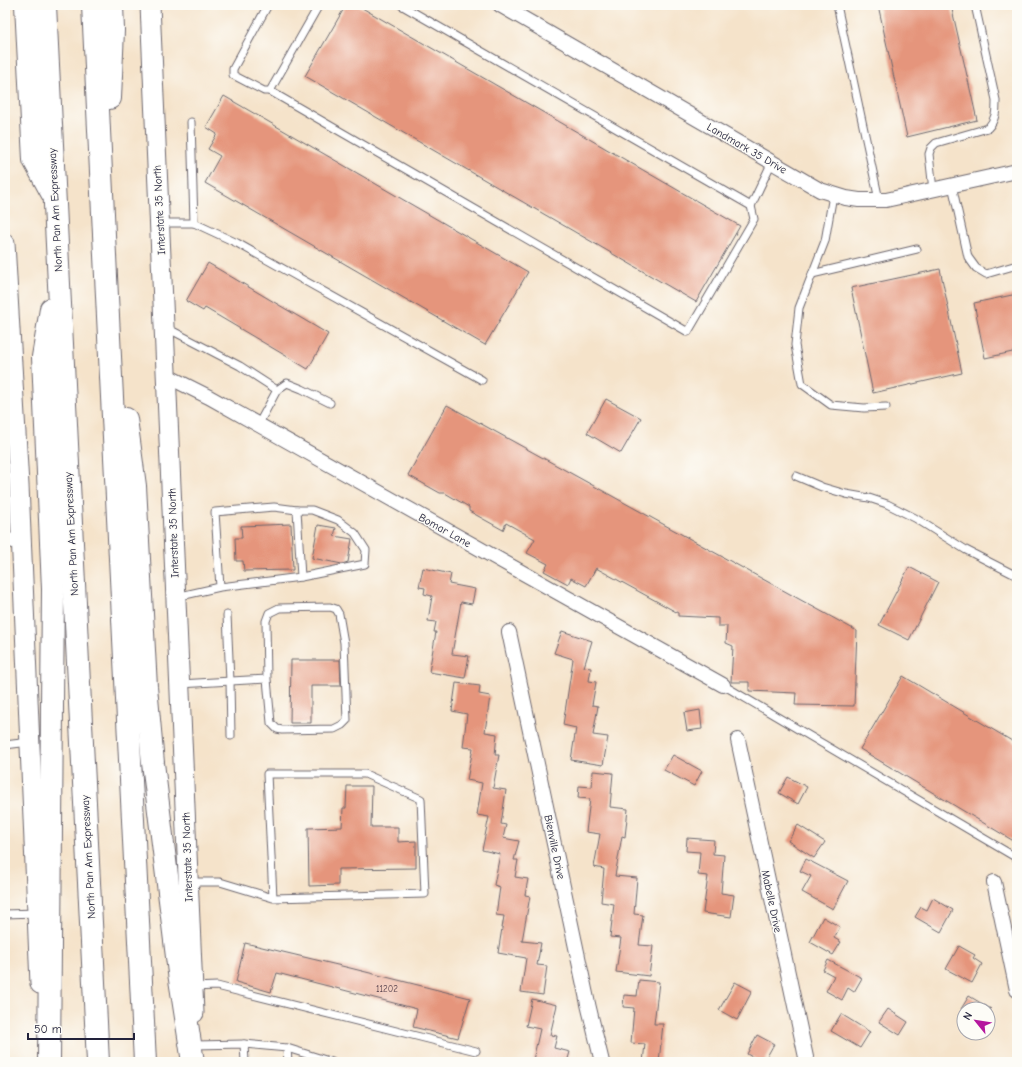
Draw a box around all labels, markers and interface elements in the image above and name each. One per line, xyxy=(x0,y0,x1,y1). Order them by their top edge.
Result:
street label: Landmark 35 Drive xyxy=(705,120,789,177)
street label: North Pan Am Expressway xyxy=(46,148,65,272)
street label: Interstate 35 North xyxy=(151,165,168,255)
street label: North Pan Am Expressway xyxy=(62,472,81,596)
street label: Interstate 35 North xyxy=(165,488,182,578)
street label: Bomar Lane xyxy=(416,511,474,550)
street label: North Pan Am Expressway xyxy=(79,795,98,919)
street label: Interstate 35 North xyxy=(179,812,196,902)
street label: Bienville Drive xyxy=(541,814,568,881)
street label: Mabelle Drive xyxy=(759,868,785,934)
house number: 11202 xyxy=(376,984,398,994)
north arrow xyxy=(956,1001,996,1041)
text: N xyxy=(960,1010,975,1023)
scale bar xyxy=(28,1015,134,1041)
text: 50 m xyxy=(34,1022,62,1036)

